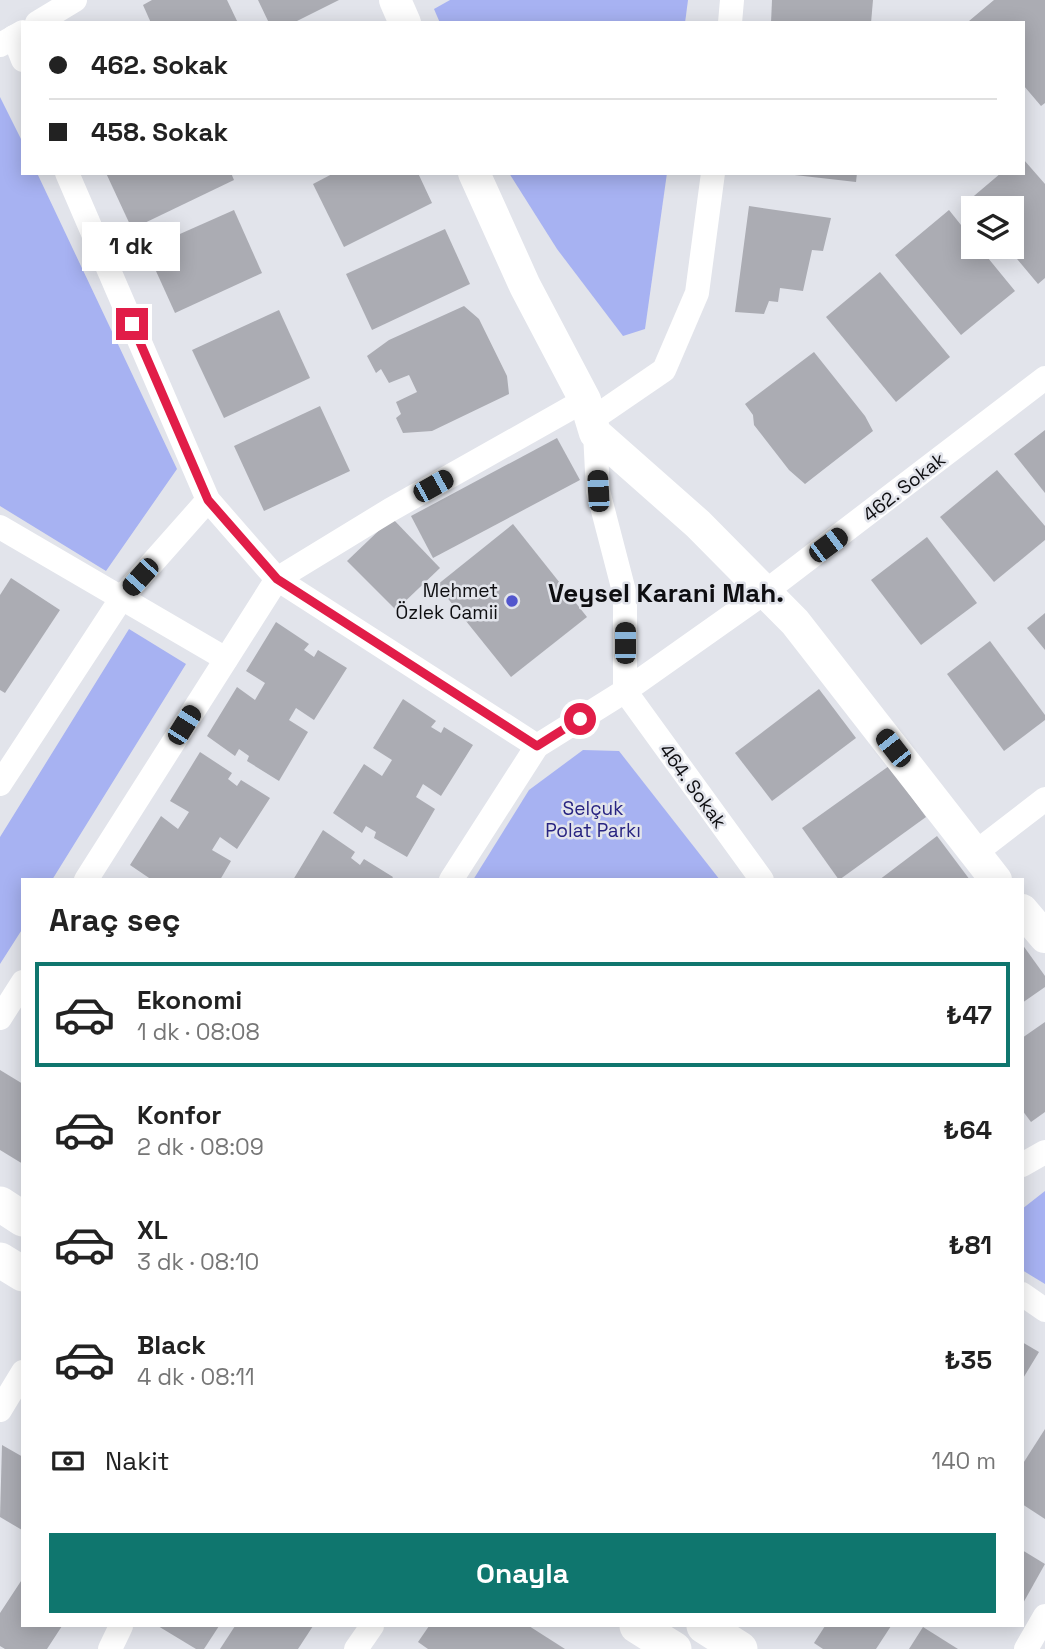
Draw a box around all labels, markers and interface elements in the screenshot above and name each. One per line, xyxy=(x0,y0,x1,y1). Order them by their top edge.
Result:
text: 462. Sokak xyxy=(91,48,228,82)
text: 458. Sokak xyxy=(91,115,228,149)
map controls xyxy=(961,196,1024,259)
button: layers xyxy=(961,196,1024,259)
callout: 1 dk xyxy=(83,222,181,272)
text: 1 dk xyxy=(109,231,153,261)
route end xyxy=(116,308,148,340)
street label: 462. Sokak xyxy=(858,447,950,527)
car xyxy=(410,467,457,505)
car xyxy=(587,469,610,513)
car xyxy=(805,524,852,566)
car xyxy=(119,554,162,600)
district label: Veysel Karani Mah. xyxy=(548,576,784,610)
place label: Mehmet Özlek Camii xyxy=(396,578,498,625)
marker: Mehmet Özlek Camii xyxy=(504,593,520,609)
car xyxy=(615,622,636,664)
car xyxy=(164,702,205,748)
route start xyxy=(564,703,596,735)
car xyxy=(872,725,915,771)
street label: 464. Sokak xyxy=(654,739,732,833)
park label: Selçuk Polat Parkı xyxy=(545,796,641,843)
text: Araç seç xyxy=(49,900,181,940)
icon: car xyxy=(53,983,116,1046)
text: Ekonomi xyxy=(137,983,242,1017)
text: ₺47 xyxy=(946,998,992,1032)
text: 1 dk · 08:08 xyxy=(137,1017,260,1047)
icon: car xyxy=(53,1098,116,1161)
text: Konfor xyxy=(137,1098,222,1132)
text: ₺64 xyxy=(943,1113,992,1147)
text: 2 dk · 08:09 xyxy=(137,1132,264,1162)
icon: car xyxy=(53,1213,116,1276)
text: XL xyxy=(137,1213,168,1247)
text: ₺81 xyxy=(949,1228,992,1262)
text: 3 dk · 08:10 xyxy=(137,1247,259,1277)
icon: car xyxy=(53,1328,116,1391)
text: Black xyxy=(137,1328,206,1362)
text: ₺35 xyxy=(945,1343,992,1377)
text: 4 dk · 08:11 xyxy=(137,1362,255,1392)
icon: cash xyxy=(49,1442,87,1480)
text: Nakit xyxy=(105,1444,170,1478)
text: 140 m xyxy=(932,1446,996,1476)
button: Onayla xyxy=(49,1533,996,1613)

